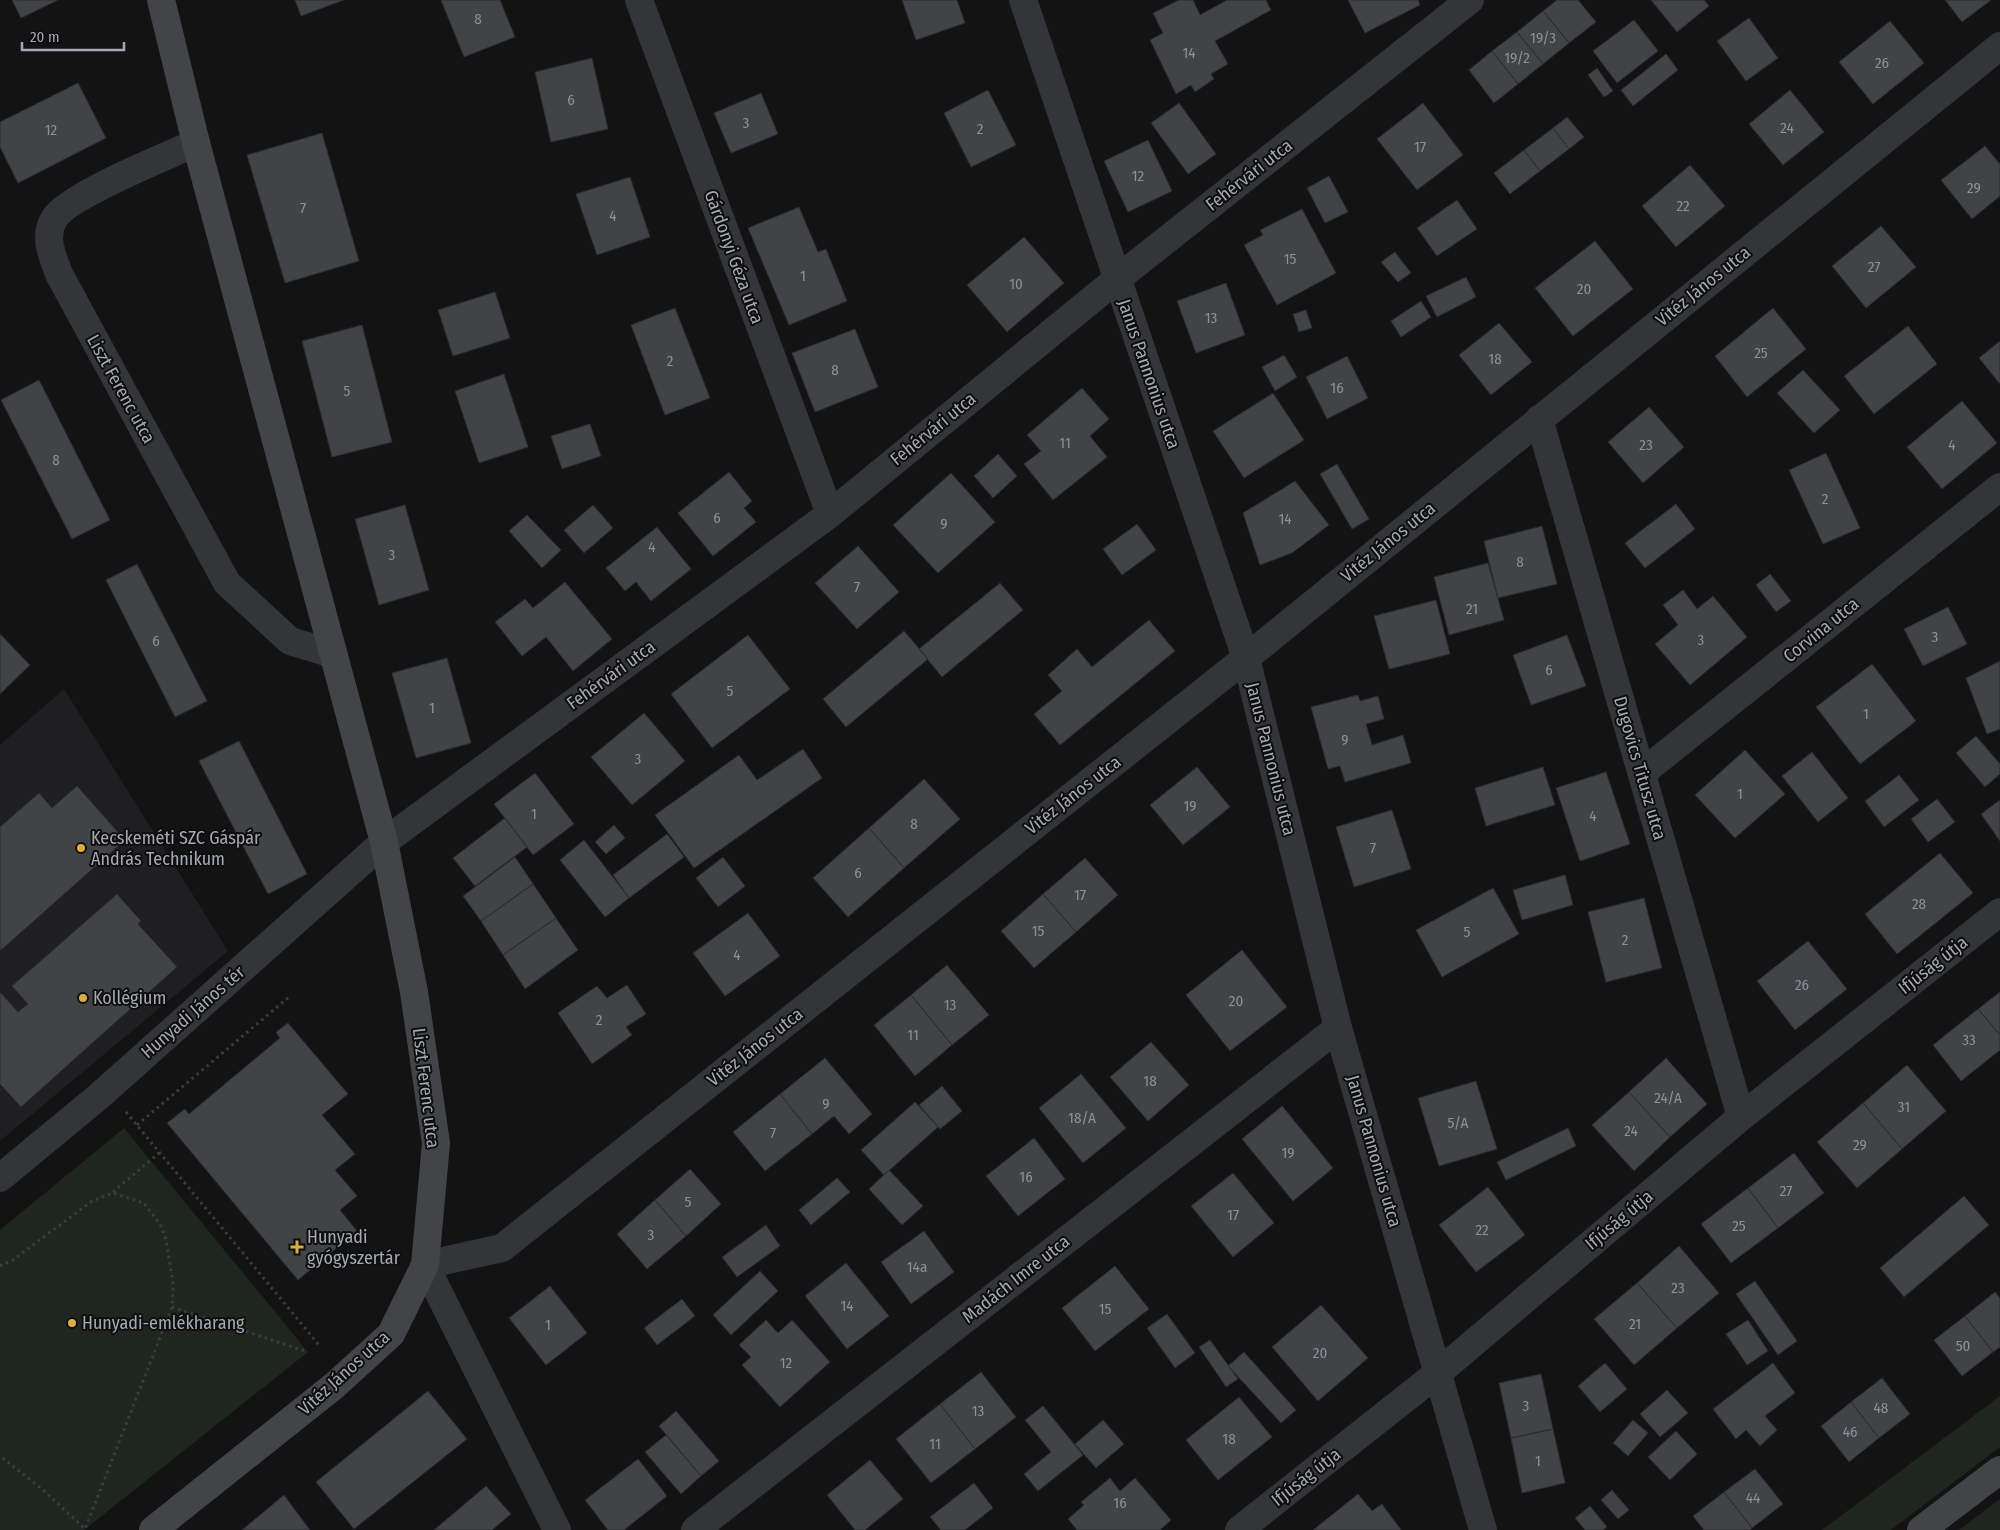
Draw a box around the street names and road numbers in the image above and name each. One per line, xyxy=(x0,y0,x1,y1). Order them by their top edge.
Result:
street label: Fehérvári utca xyxy=(1201,134,1297,216)
street label: Gárdonyi Géza utca xyxy=(700,187,768,327)
street label: Vitéz János utca xyxy=(1651,241,1755,331)
street label: Janus Pannonius utca xyxy=(1113,296,1185,452)
street label: Liszt Ferenc utca xyxy=(82,331,160,447)
street label: Fehérvári utca xyxy=(886,388,980,470)
street label: Vitéz János utca xyxy=(1336,497,1440,587)
street label: Corvina utca xyxy=(1779,593,1863,667)
street label: Fehérvári utca xyxy=(563,635,660,714)
street label: Janus Pannonius utca xyxy=(1241,680,1301,838)
street label: Dugovics Titusz utca xyxy=(1609,694,1671,842)
street label: Vitéz János utca xyxy=(1021,751,1125,839)
street label: Ifjúság útja xyxy=(1894,931,1972,999)
street label: Hunyadi János tér xyxy=(137,961,250,1063)
street label: Vitéz János utca xyxy=(703,1003,807,1091)
street label: Liszt Ferenc utca xyxy=(408,1027,444,1150)
street label: Janus Pannonius utca xyxy=(1342,1073,1406,1230)
street label: Ifjúság útja xyxy=(1581,1185,1658,1255)
street label: Madách Imre utca xyxy=(958,1230,1074,1328)
street label: Vitéz János utca xyxy=(294,1326,394,1420)
street label: Ifjúság útja xyxy=(1267,1443,1345,1511)

